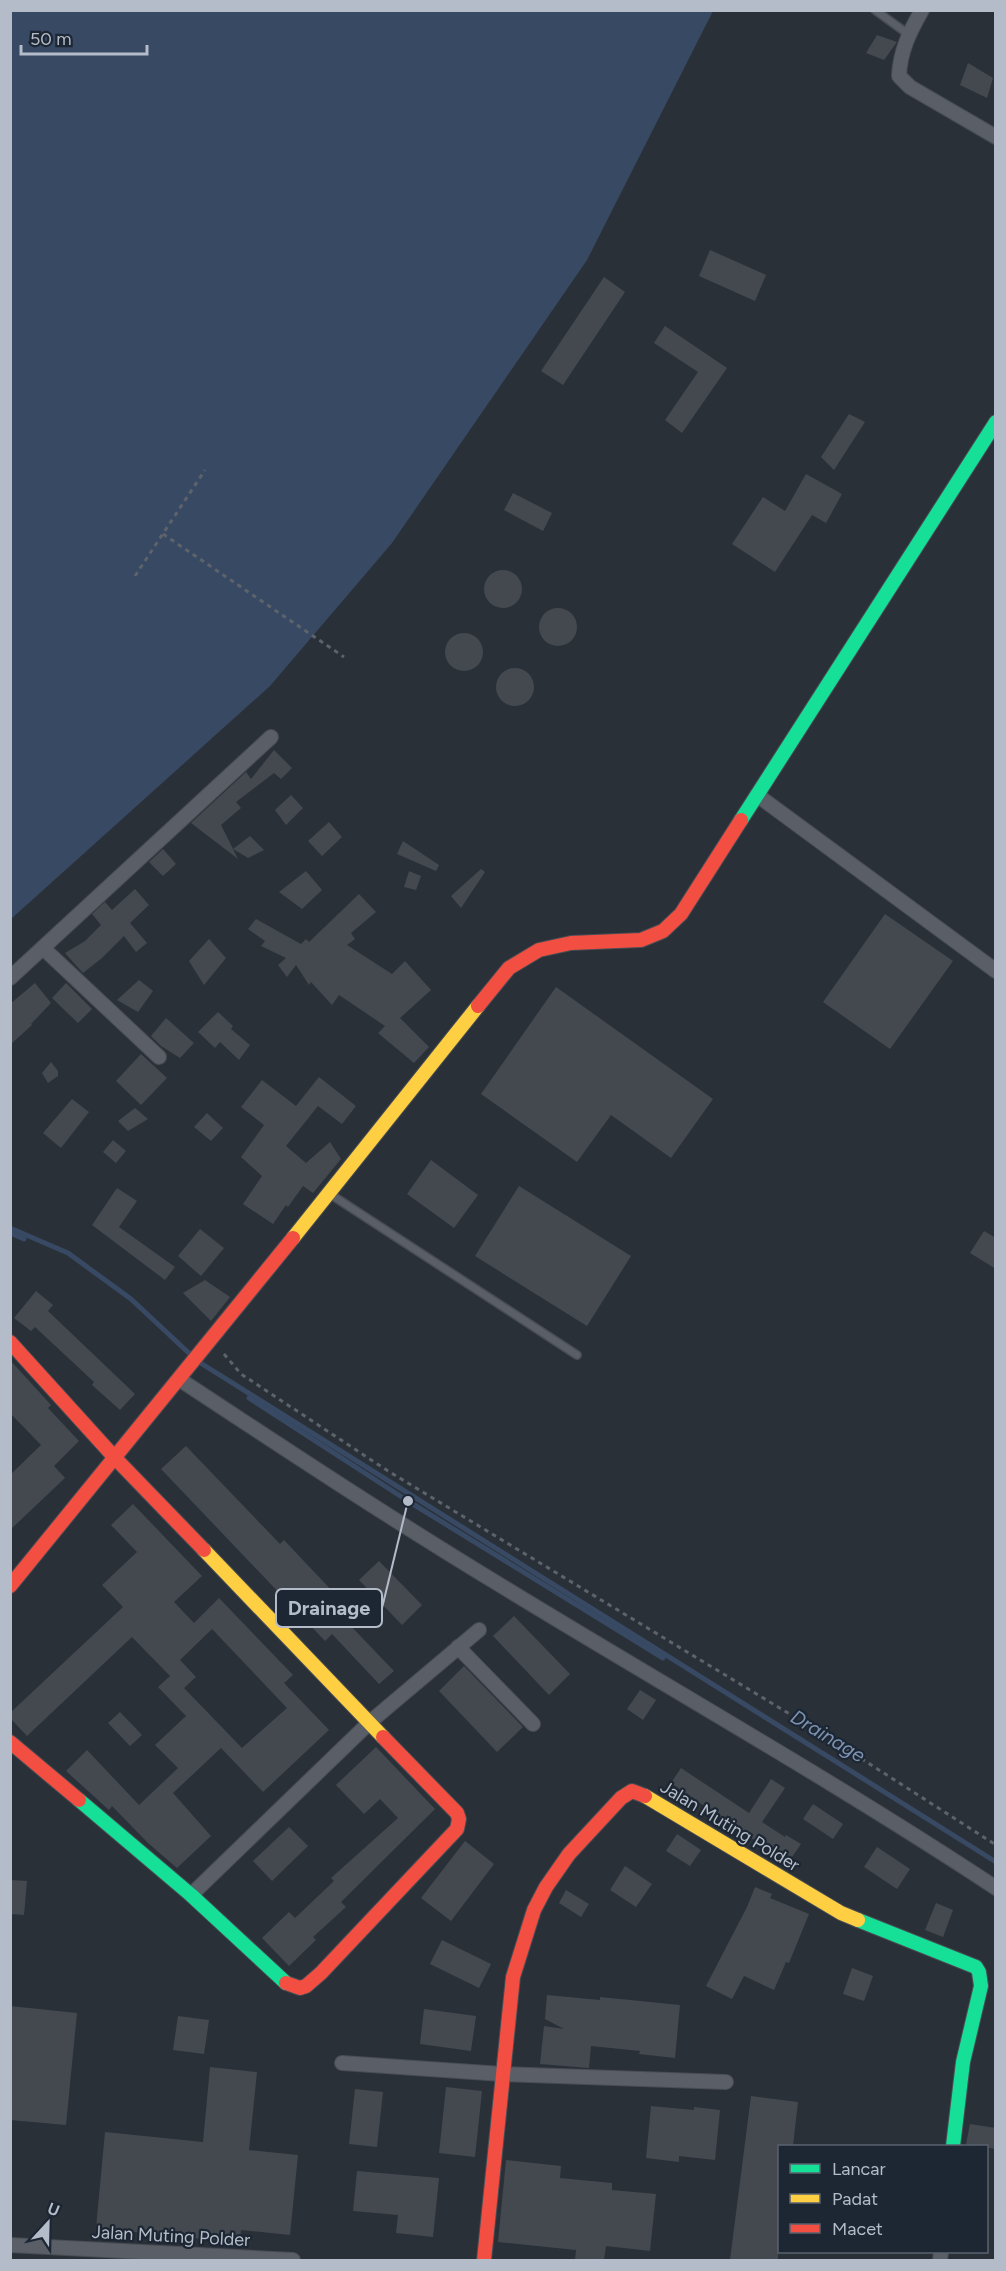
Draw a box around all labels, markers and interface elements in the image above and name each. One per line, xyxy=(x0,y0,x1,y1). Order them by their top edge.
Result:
scale bar xyxy=(21,18,147,56)
text: 50 m xyxy=(30,28,72,50)
callout: Drainage xyxy=(276,1589,382,1627)
text: Drainage xyxy=(288,1596,370,1620)
water label: Drainage xyxy=(786,1704,870,1768)
street label: Jalan Muting Polder xyxy=(656,1776,804,1876)
legend xyxy=(778,2145,988,2253)
text: Lancar xyxy=(832,2158,886,2180)
text: Padat xyxy=(832,2188,878,2210)
north arrow xyxy=(18,2193,78,2253)
text: U xyxy=(45,2199,62,2220)
text: Macet xyxy=(832,2218,883,2240)
street label: Jalan Muting Polder xyxy=(91,2221,251,2251)

